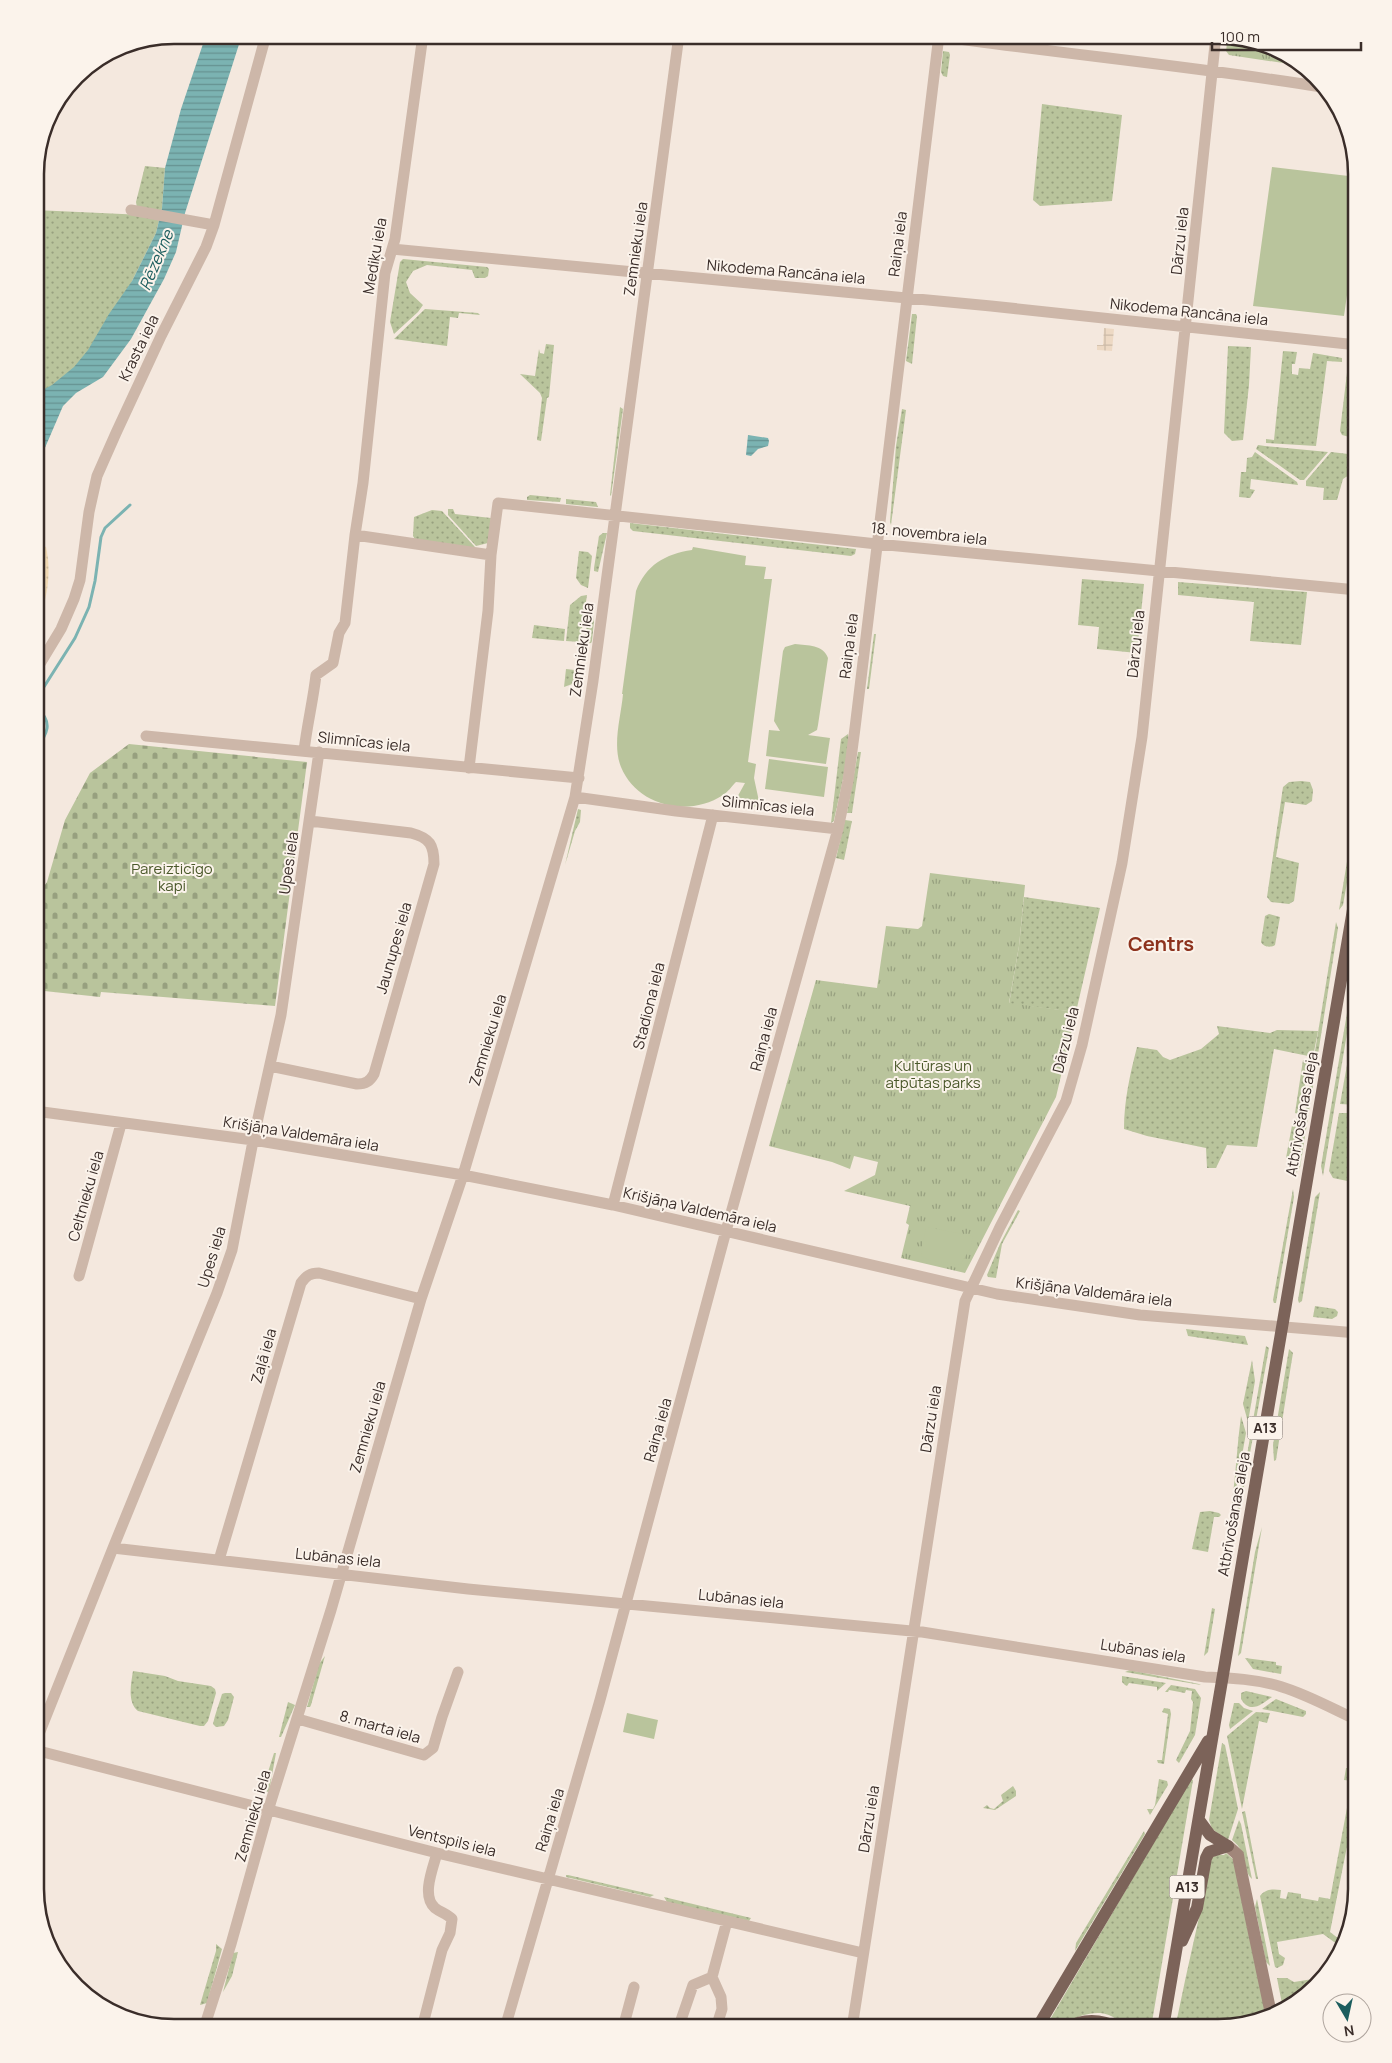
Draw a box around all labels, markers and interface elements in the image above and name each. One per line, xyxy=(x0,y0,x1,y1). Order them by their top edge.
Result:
scale bar xyxy=(1212,20,1361,52)
text: 100 m xyxy=(1220,26,1260,47)
street label: Zemnieku iela xyxy=(618,200,653,297)
street label: Dārzu iela xyxy=(1166,206,1193,276)
street label: Raiņa iela xyxy=(883,210,912,278)
street label: Mediķu iela xyxy=(357,216,392,296)
water label: Rēzekne xyxy=(133,225,179,293)
street label: Nikodema Rancāna iela xyxy=(706,254,866,289)
street label: Nikodema Rancāna iela xyxy=(1109,293,1269,330)
street label: Krasta iela xyxy=(113,311,164,385)
street label: 18. novembra iela xyxy=(870,517,988,550)
street label: Zemnieku iela xyxy=(564,601,599,698)
street label: Dārzu iela xyxy=(1122,609,1149,679)
street label: Raiņa iela xyxy=(834,612,863,680)
street label: Slimnīcas iela xyxy=(317,726,411,757)
street label: Slimnīcas iela xyxy=(721,790,815,821)
street label: Upes iela xyxy=(274,830,303,896)
park label: Pareizticīgo kapi xyxy=(131,858,213,896)
street label: Jaunupes iela xyxy=(370,899,417,996)
district label: Centrs xyxy=(1128,930,1194,957)
street label: Stadiona iela xyxy=(628,960,669,1052)
street label: Zemnieku iela xyxy=(464,991,511,1088)
street label: Raiņa iela xyxy=(745,1004,782,1073)
street label: Dārzu iela xyxy=(1047,1004,1084,1075)
street label: Atbrīvošanas aleja xyxy=(1280,1050,1323,1178)
park label: Kultūras un atpūtas parks xyxy=(885,1055,981,1093)
street label: Krišjāņa Valdemāra iela xyxy=(222,1111,380,1156)
street label: Celtnieku iela xyxy=(63,1148,109,1244)
street label: Krišjāņa Valdemāra iela xyxy=(621,1182,779,1237)
street label: Upes iela xyxy=(192,1224,231,1290)
street label: Krišjāņa Valdemāra iela xyxy=(1015,1271,1173,1312)
street label: Zaļā iela xyxy=(246,1326,281,1386)
street label: Zemnieku iela xyxy=(344,1378,391,1475)
street label: Dārzu iela xyxy=(915,1384,946,1454)
street label: Raiņa iela xyxy=(638,1395,677,1464)
road number: A13 xyxy=(1248,1416,1282,1440)
street label: Atbrīvošanas aleja xyxy=(1212,1450,1255,1578)
street label: Lubānas iela xyxy=(294,1543,382,1572)
street label: Lubānas iela xyxy=(697,1584,785,1613)
street label: Lubānas iela xyxy=(1099,1633,1187,1668)
street label: 8. marta iela xyxy=(337,1705,423,1748)
street label: Zemnieku iela xyxy=(229,1767,276,1864)
street label: Dārzu iela xyxy=(853,1784,884,1854)
street label: Raiņa iela xyxy=(530,1785,569,1854)
street label: Ventspils iela xyxy=(406,1819,498,1862)
road number: A13 xyxy=(1170,1875,1204,1898)
north arrow xyxy=(1322,1993,1372,2043)
text: N xyxy=(1343,2021,1356,2042)

